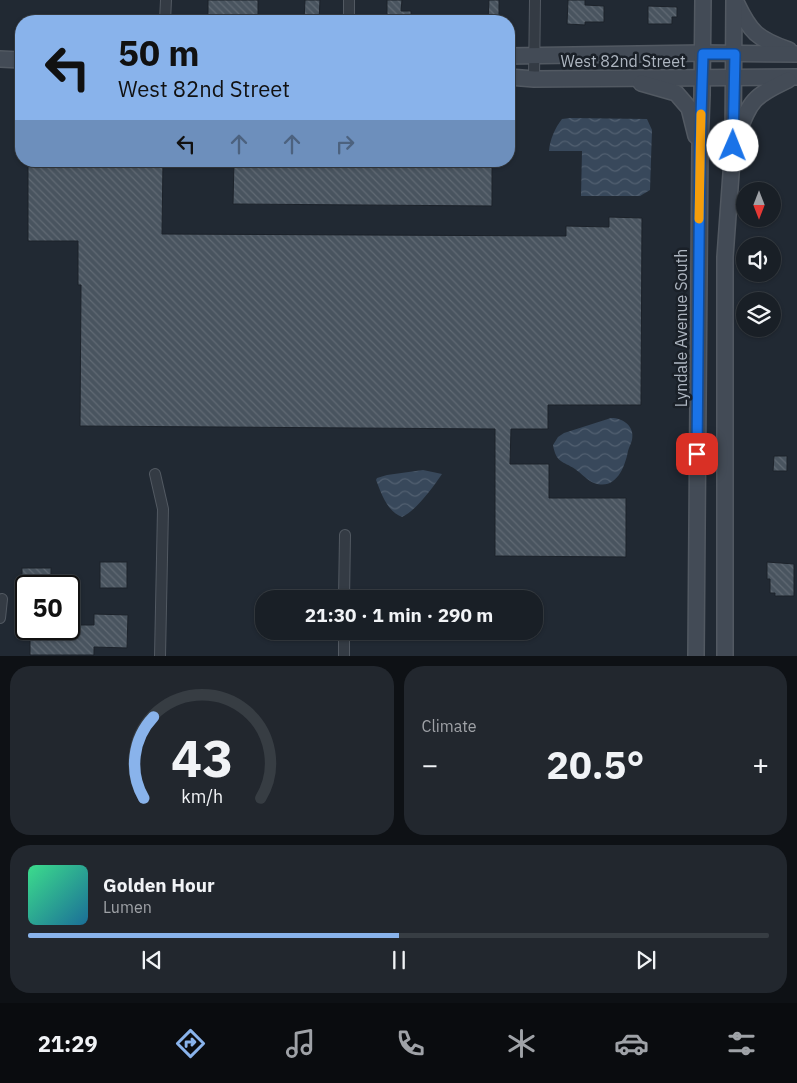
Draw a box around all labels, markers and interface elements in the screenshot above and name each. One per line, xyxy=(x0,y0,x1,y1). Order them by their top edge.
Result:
text: 50 m xyxy=(118,30,200,76)
icon: left xyxy=(35,35,100,100)
street label: West 82nd Street xyxy=(560,51,686,71)
text: West 82nd Street xyxy=(118,74,290,103)
position arrow xyxy=(706,119,758,171)
icon: left xyxy=(172,130,200,158)
icon: ahead xyxy=(225,130,253,158)
icon: ahead xyxy=(278,130,306,158)
icon: right xyxy=(331,130,359,158)
north arrow xyxy=(736,182,781,228)
map controls xyxy=(736,182,781,337)
button: sound xyxy=(736,237,781,282)
street label: Lyndale Avenue South xyxy=(671,249,691,407)
button: layers xyxy=(736,292,781,337)
pin xyxy=(676,433,718,475)
icon: arrive xyxy=(683,440,711,468)
speed limit sign: 50 xyxy=(15,575,80,640)
text: 21:30 · 1 min · 290 m xyxy=(305,603,493,627)
text: Climate xyxy=(422,716,477,736)
text: 43 xyxy=(171,724,233,791)
text: 20.5° xyxy=(546,740,644,789)
text: − xyxy=(422,746,438,783)
text: + xyxy=(752,746,769,783)
text: km/h xyxy=(181,785,223,808)
text: Golden Hour xyxy=(103,873,215,897)
text: Lumen xyxy=(103,897,152,917)
icon: previous xyxy=(138,946,166,974)
icon: pause xyxy=(385,946,413,974)
icon: next xyxy=(632,946,660,974)
icon: directions xyxy=(173,1026,208,1061)
icon: music xyxy=(283,1026,318,1061)
icon: phone xyxy=(393,1026,428,1061)
icon: climate xyxy=(504,1026,539,1061)
icon: car xyxy=(614,1026,649,1061)
icon: filters xyxy=(724,1026,759,1061)
text: 21:29 xyxy=(38,1029,98,1058)

